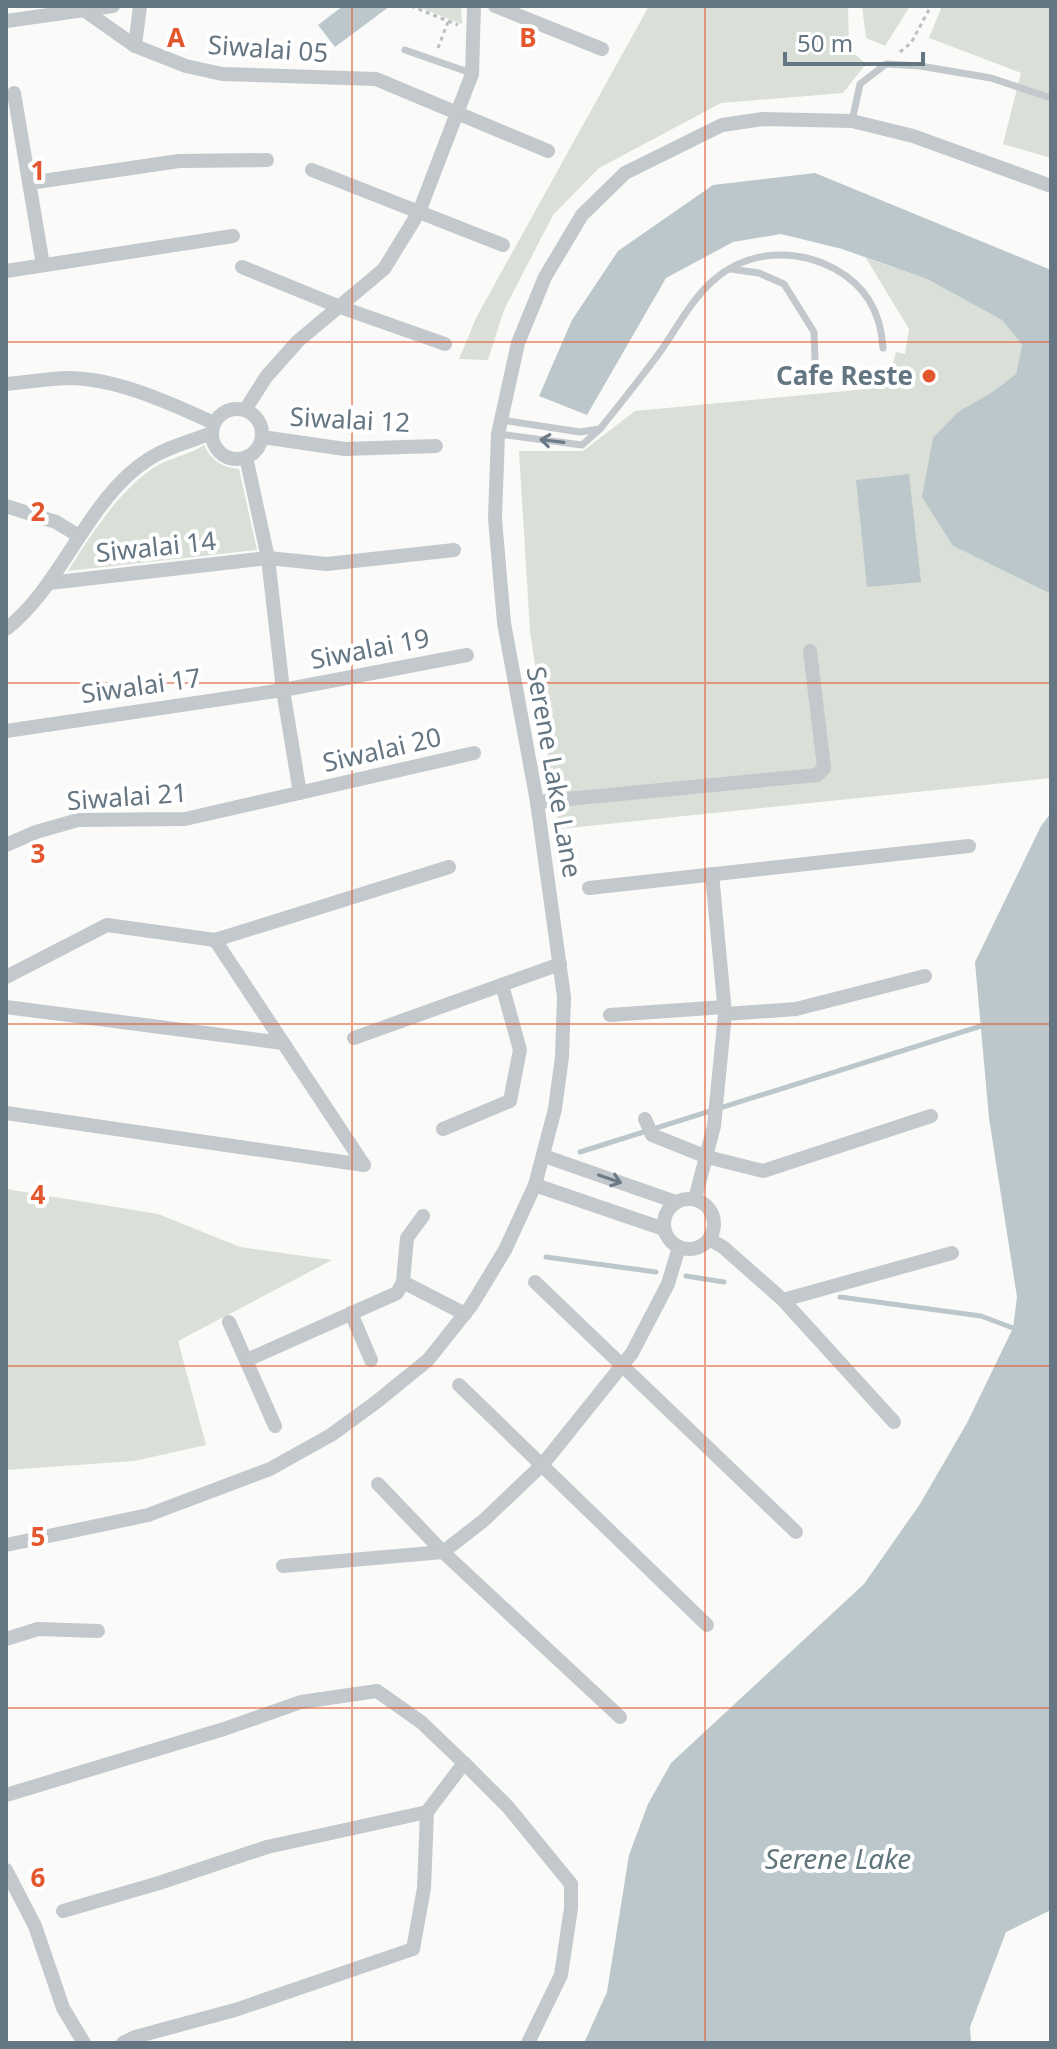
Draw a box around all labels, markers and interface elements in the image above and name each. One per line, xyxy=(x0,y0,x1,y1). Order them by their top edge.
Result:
scale bar xyxy=(785,16,923,66)
text: A xyxy=(167,19,185,55)
text: B xyxy=(519,19,537,55)
street label: Siwalai 05 xyxy=(207,26,329,70)
text: 50 m xyxy=(797,26,853,59)
text: 1 xyxy=(31,152,45,188)
place label: Cafe Reste xyxy=(776,357,913,393)
marker: Cafe Reste xyxy=(920,367,938,385)
street label: Siwalai 12 xyxy=(289,398,411,440)
one-way arrow xyxy=(540,433,565,448)
text: 2 xyxy=(31,493,46,529)
street label: Siwalai 14 xyxy=(94,522,218,570)
street label: Siwalai 19 xyxy=(307,619,432,677)
street label: Siwalai 17 xyxy=(79,659,203,711)
street label: Serene Lake Lane xyxy=(519,663,591,880)
street label: Siwalai 20 xyxy=(319,718,445,780)
street label: Siwalai 21 xyxy=(66,774,188,818)
text: 3 xyxy=(31,835,45,871)
one-way arrow xyxy=(597,1173,622,1187)
text: 4 xyxy=(31,1176,46,1212)
text: 5 xyxy=(31,1518,45,1554)
water label: Serene Lake xyxy=(765,1839,911,1877)
text: 6 xyxy=(31,1859,46,1895)

